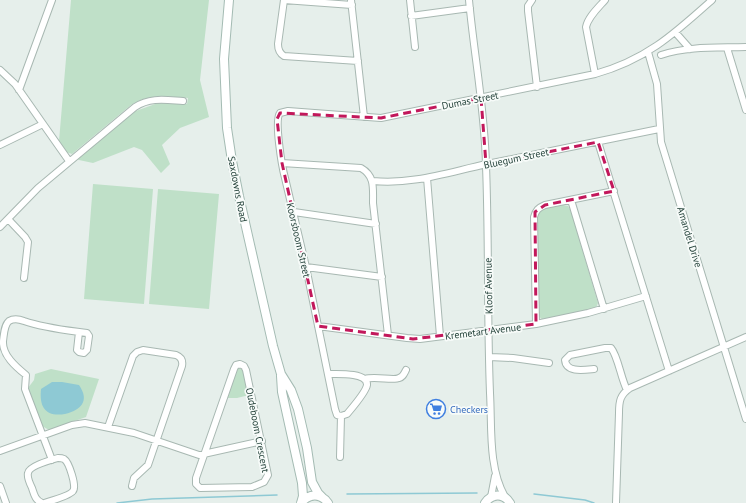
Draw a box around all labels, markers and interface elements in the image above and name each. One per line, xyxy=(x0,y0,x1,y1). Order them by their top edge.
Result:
street label: Dumas Street xyxy=(441,89,500,112)
street label: Bluegum Street xyxy=(482,145,550,172)
street label: Saxdowns Road xyxy=(225,155,250,223)
street label: Koorsboom Street xyxy=(284,201,314,279)
street label: Amandel Drive xyxy=(674,205,705,269)
street label: Kloof Avenue xyxy=(482,258,495,314)
street label: Kremetart Avenue xyxy=(444,320,522,343)
street label: Oudeboom Crescent xyxy=(243,387,272,474)
supermarket icon: Checkers xyxy=(425,398,447,420)
place label: Checkers xyxy=(450,403,488,416)

